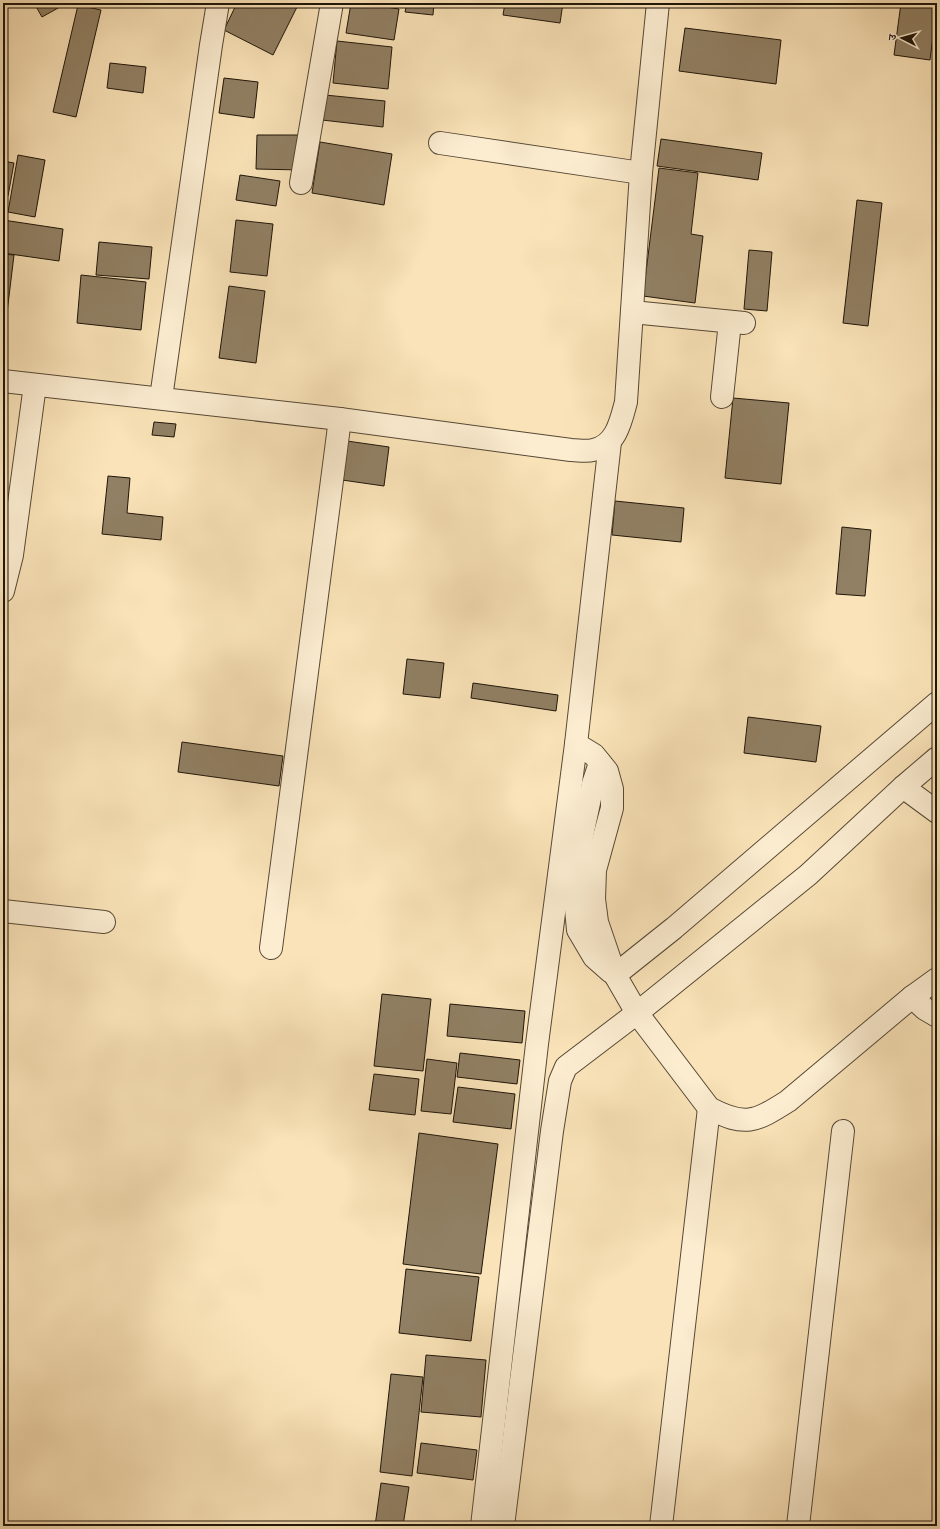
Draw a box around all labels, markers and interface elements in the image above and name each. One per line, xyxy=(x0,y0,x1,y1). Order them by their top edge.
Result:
north arrow xyxy=(882,18,922,58)
text: उ xyxy=(885,32,900,42)

